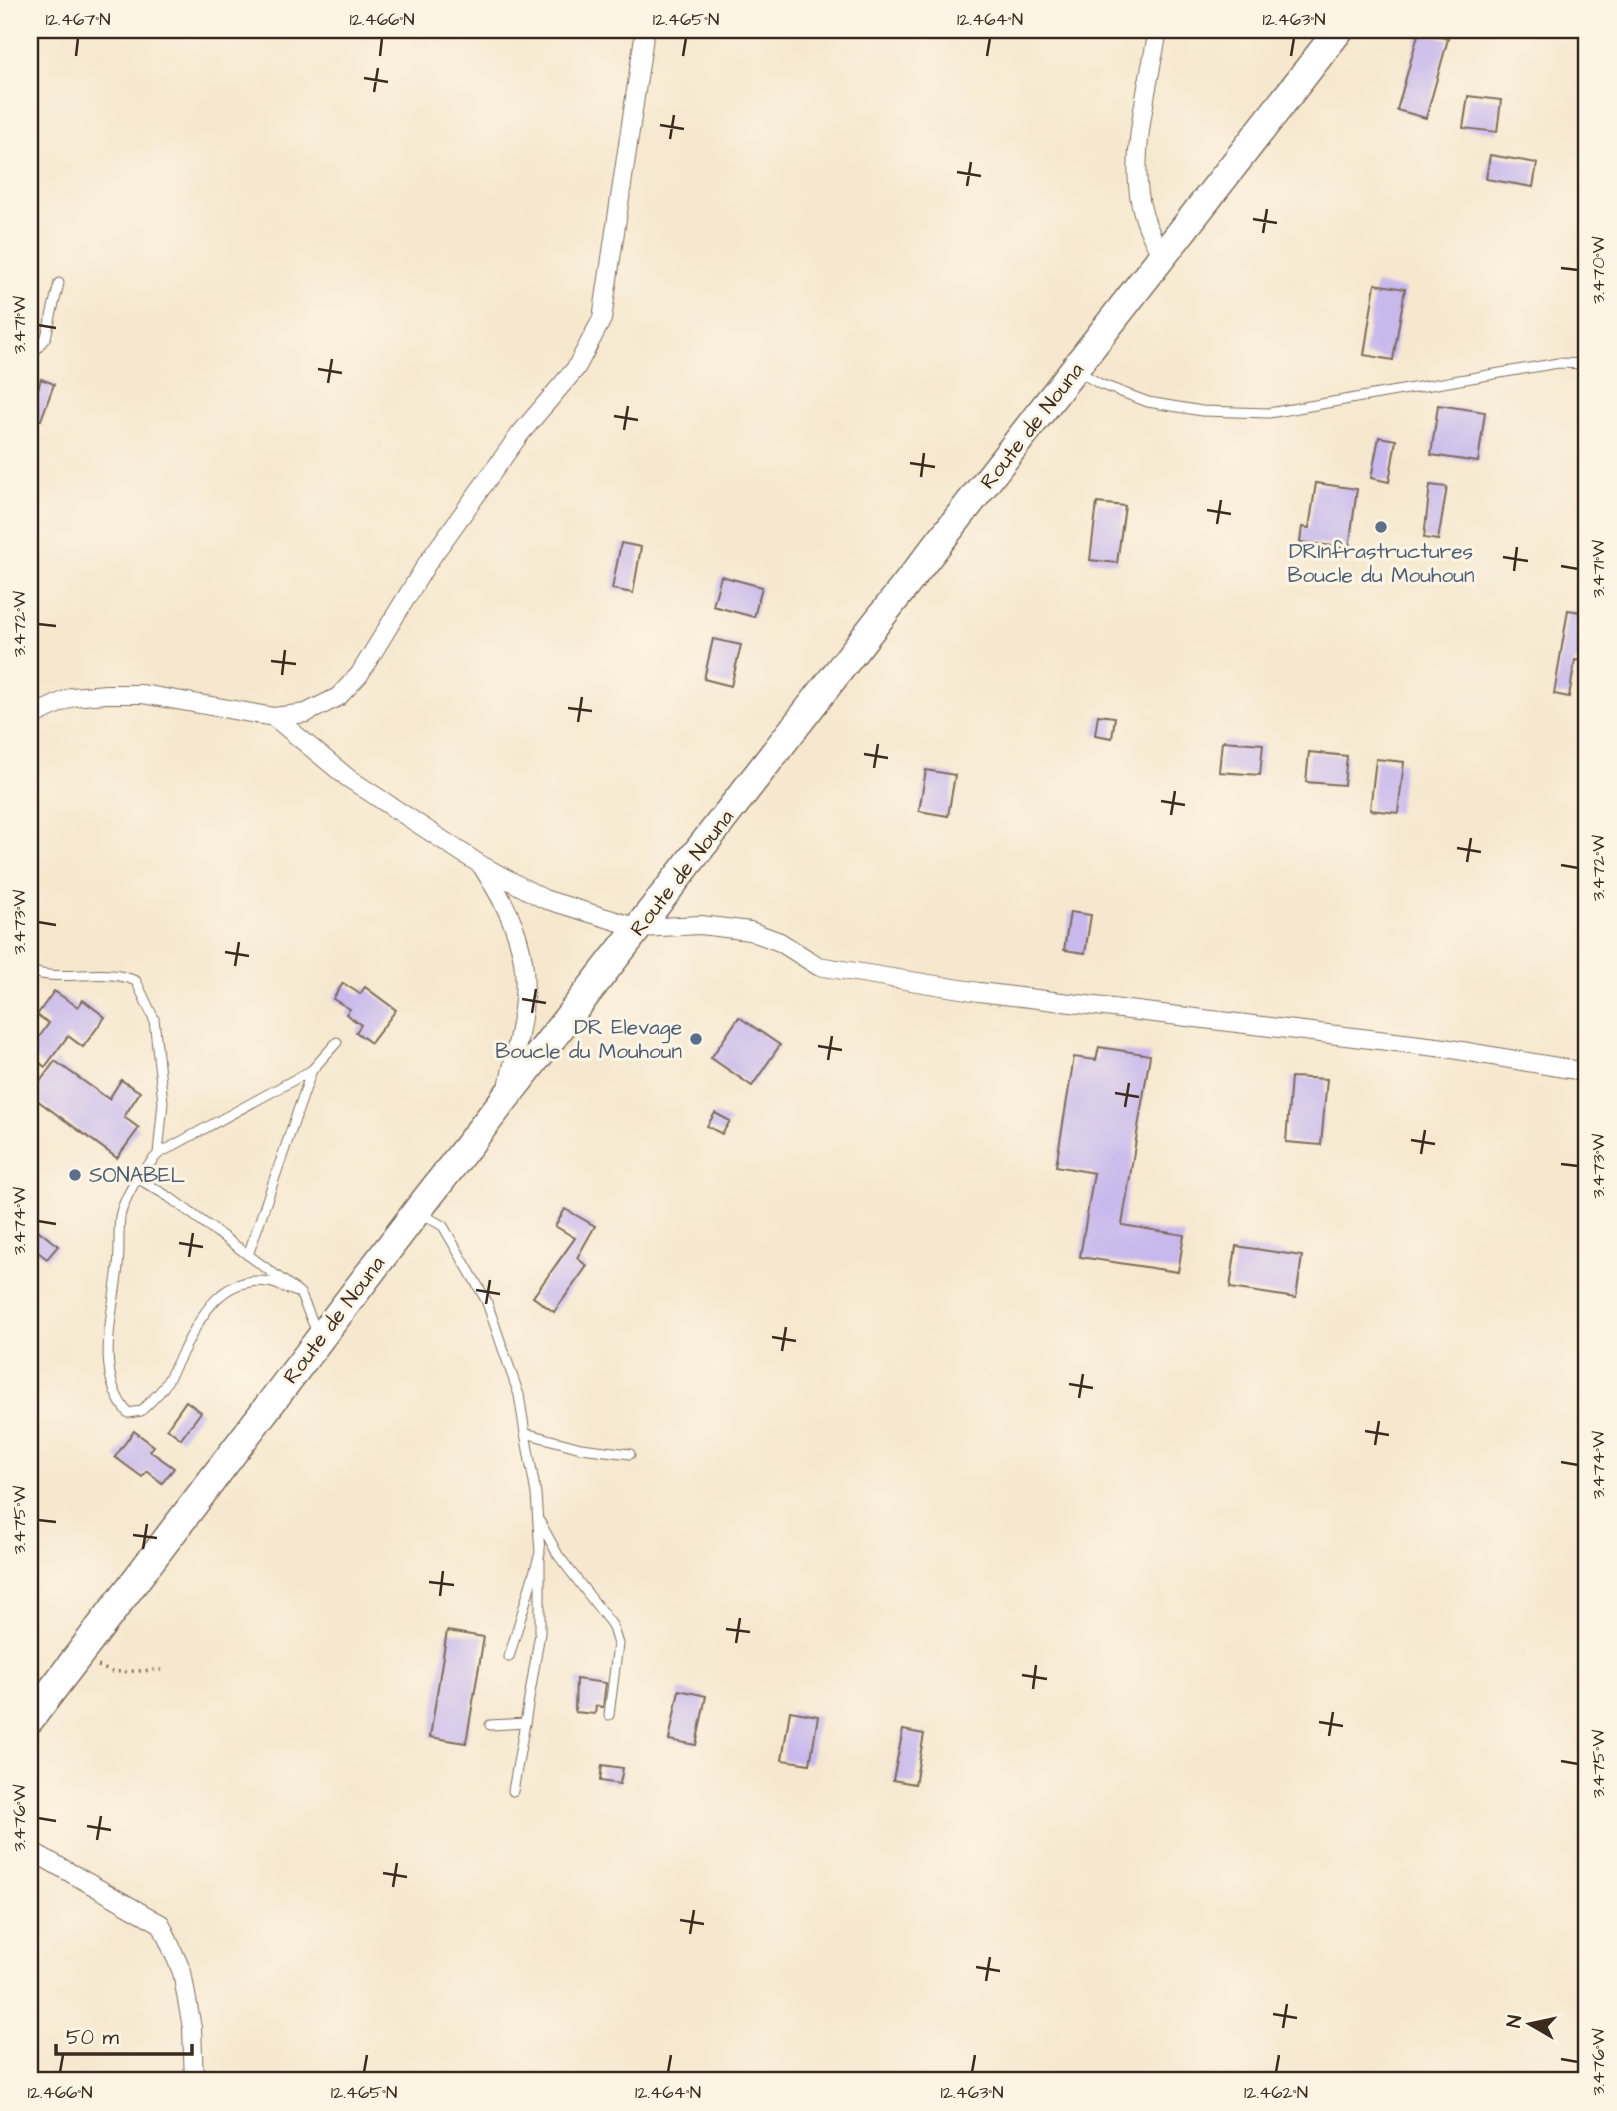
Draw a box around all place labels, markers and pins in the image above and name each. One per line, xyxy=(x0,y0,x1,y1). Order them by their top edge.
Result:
marker: DRInfrastructures Boucle du Mouhoun xyxy=(1373,519,1389,535)
place label: DRInfrastructures Boucle du Mouhoun xyxy=(1288,537,1474,590)
place label: DR Elevage Boucle du Mouhoun xyxy=(495,1013,682,1066)
marker: DR Elevage Boucle du Mouhoun xyxy=(688,1031,704,1047)
place label: SONABEL xyxy=(89,1161,186,1190)
marker: SONABEL xyxy=(67,1167,83,1183)

